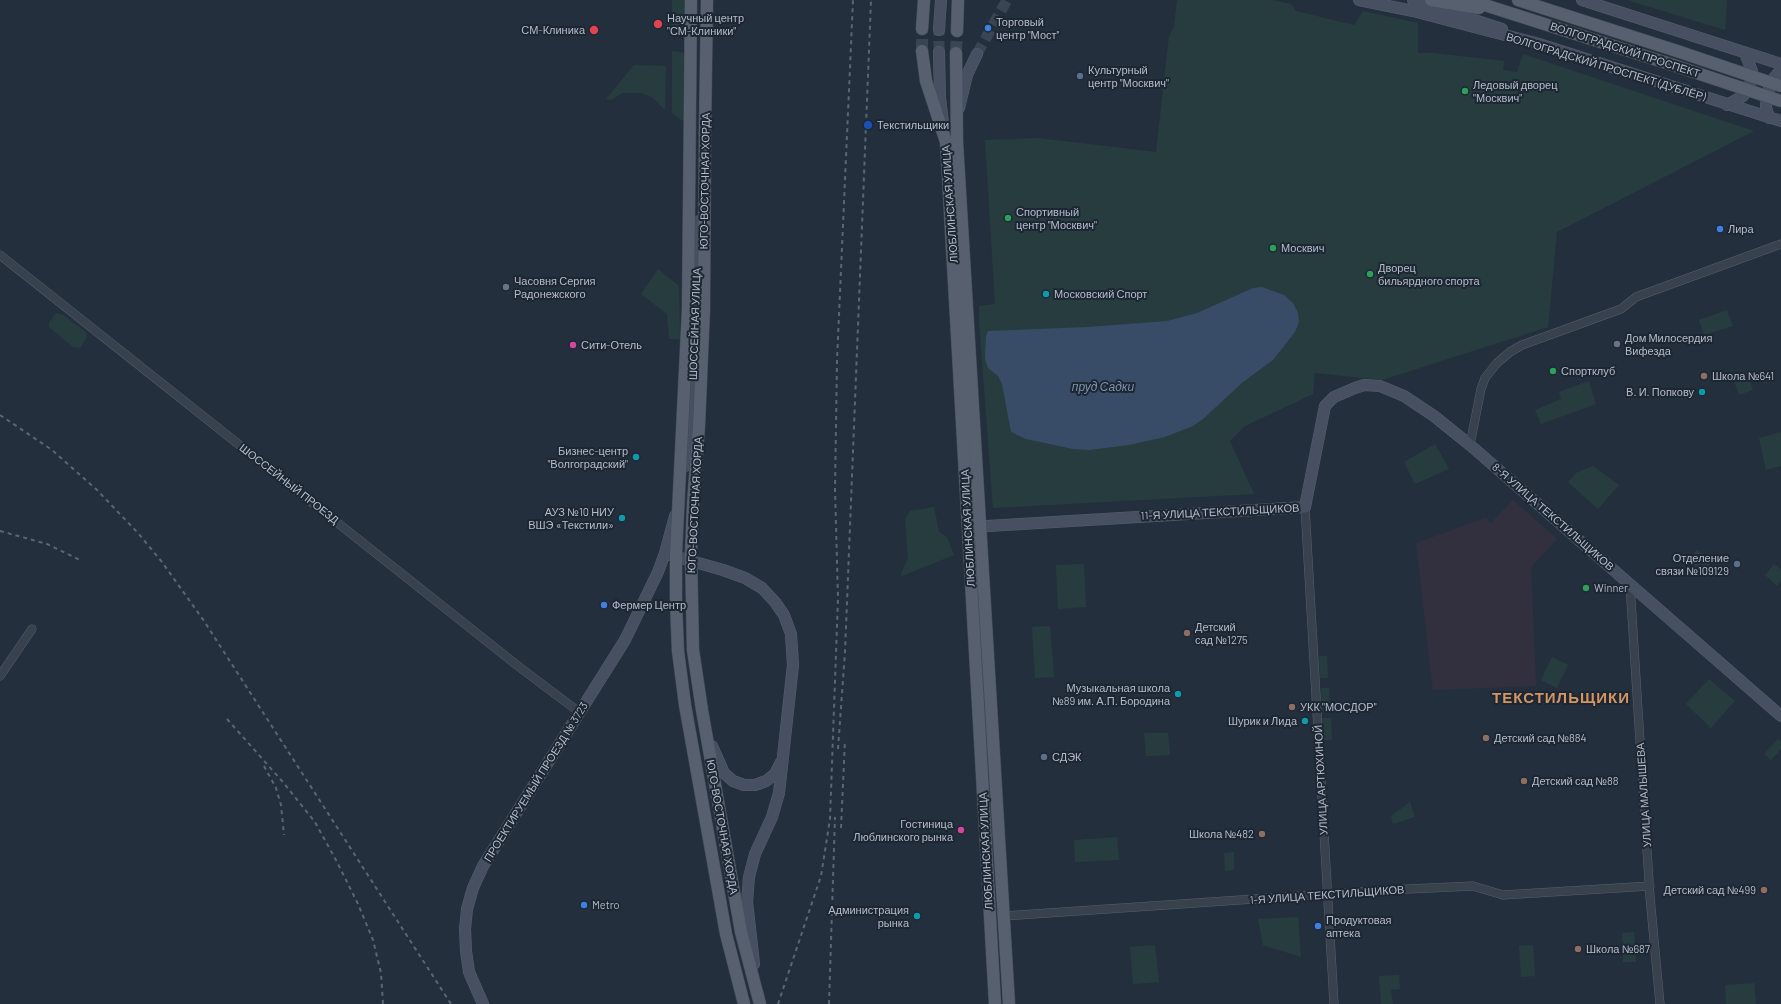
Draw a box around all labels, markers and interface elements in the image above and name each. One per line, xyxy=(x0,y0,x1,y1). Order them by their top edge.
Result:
place label: Научный центр "СМ-Клиники" xyxy=(667,11,744,37)
place label: Торговый центр "Мост" xyxy=(996,15,1059,41)
marker: Научный центр "СМ-Клиники" xyxy=(652,18,664,30)
street label: ВОЛГОГРАДСКИЙ ПРОСПЕКТ xyxy=(1549,20,1701,80)
place label: СМ-Клиника xyxy=(521,23,585,37)
marker: Торговый центр "Мост" xyxy=(983,23,993,33)
marker: СМ-Клиника xyxy=(588,24,600,36)
street label: ВОЛГОГРАДСКИЙ ПРОСПЕКТ (ДУБЛЁР) xyxy=(1505,30,1707,104)
place label: Культурный центр "Москвич" xyxy=(1088,63,1169,89)
marker: Культурный центр "Москвич" xyxy=(1075,71,1085,81)
place label: Ледовый дворец "Москвич" xyxy=(1473,78,1558,104)
marker: Ледовый дворец "Москвич" xyxy=(1460,86,1470,96)
street label: ЮГО-ВОСТОЧНАЯ ХОРДА xyxy=(697,113,713,249)
place label: Текстильщики xyxy=(877,118,949,132)
marker: Текстильщики xyxy=(862,119,874,131)
street label: ЛЮБЛИНСКАЯ УЛИЦА xyxy=(939,145,961,263)
place label: Спортивный центр "Москвич" xyxy=(1016,205,1097,231)
marker: Спортивный центр "Москвич" xyxy=(1003,213,1013,223)
place label: Лира xyxy=(1728,222,1754,236)
marker: Лира xyxy=(1715,224,1725,234)
place label: Москвич xyxy=(1281,241,1324,255)
marker: Москвич xyxy=(1268,243,1278,253)
place label: Дворец бильярдного спорта xyxy=(1378,261,1480,287)
street label: ШОССЕЙНАЯ УЛИЦА xyxy=(686,268,704,380)
marker: Дворец бильярдного спорта xyxy=(1365,269,1375,279)
place label: Часовня Сергия Радонежского xyxy=(514,274,596,300)
marker: Часовня Сергия Радонежского xyxy=(501,282,511,292)
place label: Московский Спорт xyxy=(1054,287,1147,301)
marker: Московский Спорт xyxy=(1041,289,1051,299)
place label: Дом Милосердия Вифезда xyxy=(1625,331,1712,357)
place label: Сити-Отель xyxy=(581,338,642,352)
marker: Дом Милосердия Вифезда xyxy=(1612,339,1622,349)
marker: Сити-Отель xyxy=(568,340,578,350)
place label: Спортклуб xyxy=(1561,364,1615,378)
marker: Спортклуб xyxy=(1548,366,1558,376)
place label: Школа №641 xyxy=(1712,369,1774,383)
marker: Школа №641 xyxy=(1699,371,1709,381)
water label: пруд Садки xyxy=(1072,380,1134,394)
place label: В. И. Попкову xyxy=(1626,385,1694,399)
marker: В. И. Попкову xyxy=(1697,387,1707,397)
street label: ЮГО-ВОСТОЧНАЯ ХОРДА xyxy=(685,436,705,574)
street label: ШОССЕЙНЫЙ ПРОЕЗД xyxy=(237,441,341,527)
place label: Бизнес-центр "Волгоградский" xyxy=(547,444,628,470)
marker: Бизнес-центр "Волгоградский" xyxy=(631,452,641,462)
street label: 8-Я УЛИЦА ТЕКСТИЛЬЩИКОВ xyxy=(1489,461,1617,573)
street label: ЛЮБЛИНСКАЯ УЛИЦА xyxy=(958,469,978,587)
street label: 11-Я УЛИЦА ТЕКСТИЛЬЩИКОВ xyxy=(1140,501,1300,523)
place label: АУЗ №10 НИУ ВШЭ «Текстили» xyxy=(528,505,614,531)
marker: АУЗ №10 НИУ ВШЭ «Текстили» xyxy=(617,513,627,523)
place label: Отделение связи №109129 xyxy=(1656,551,1729,577)
marker: Отделение связи №109129 xyxy=(1732,559,1742,569)
place label: Winner xyxy=(1594,581,1628,595)
marker: Winner xyxy=(1581,583,1591,593)
place label: Фермер Центр xyxy=(612,598,686,612)
marker: Фермер Центр xyxy=(599,600,609,610)
place label: Детский сад №1275 xyxy=(1195,620,1248,646)
marker: Детский сад №1275 xyxy=(1182,628,1192,638)
place label: Музыкальная школа №89 им. А.П. Бородина xyxy=(1052,681,1170,707)
marker: Музыкальная школа №89 им. А.П. Бородина xyxy=(1173,689,1183,699)
district label: ТЕКСТИЛЬЩИКИ xyxy=(1492,689,1630,707)
street label: ПРОЕКТИРУЕМЫЙ ПРОЕЗД № 3723 xyxy=(481,700,591,864)
place label: УКК "МОСДОР" xyxy=(1300,700,1377,714)
marker: УКК "МОСДОР" xyxy=(1287,702,1297,712)
place label: Шурик и Лида xyxy=(1228,714,1297,728)
marker: Шурик и Лида xyxy=(1300,716,1310,726)
street label: УЛИЦА АРТЮХИНОЙ xyxy=(1312,724,1330,836)
place label: Детский сад №884 xyxy=(1494,731,1586,745)
marker: Детский сад №884 xyxy=(1481,733,1491,743)
street label: УЛИЦА МАЛЫШЕВА xyxy=(1634,742,1654,848)
place label: СДЭК xyxy=(1052,750,1081,764)
marker: СДЭК xyxy=(1039,752,1049,762)
street label: ЮГО-ВОСТОЧНАЯ ХОРДА xyxy=(704,759,740,895)
place label: Детский сад №88 xyxy=(1532,774,1618,788)
marker: Детский сад №88 xyxy=(1519,776,1529,786)
street label: ЛЮБЛИНСКАЯ УЛИЦА xyxy=(976,792,996,910)
place label: Гостиница Люблинского рынка xyxy=(853,817,953,843)
marker: Гостиница Люблинского рынка xyxy=(956,825,966,835)
place label: Школа №482 xyxy=(1189,827,1254,841)
marker: Школа №482 xyxy=(1257,829,1267,839)
street label: 1-Я УЛИЦА ТЕКСТИЛЬЩИКОВ xyxy=(1249,883,1405,907)
place label: Детский сад №499 xyxy=(1664,883,1756,897)
marker: Детский сад №499 xyxy=(1759,885,1769,895)
place label: Metro xyxy=(592,898,620,912)
marker: Metro xyxy=(579,900,589,910)
place label: Администрация рынка xyxy=(828,903,909,929)
marker: Администрация рынка xyxy=(912,911,922,921)
place label: Продуктовая аптека xyxy=(1326,913,1392,939)
marker: Продуктовая аптека xyxy=(1313,921,1323,931)
place label: Школа №687 xyxy=(1586,942,1650,956)
marker: Школа №687 xyxy=(1573,944,1583,954)

